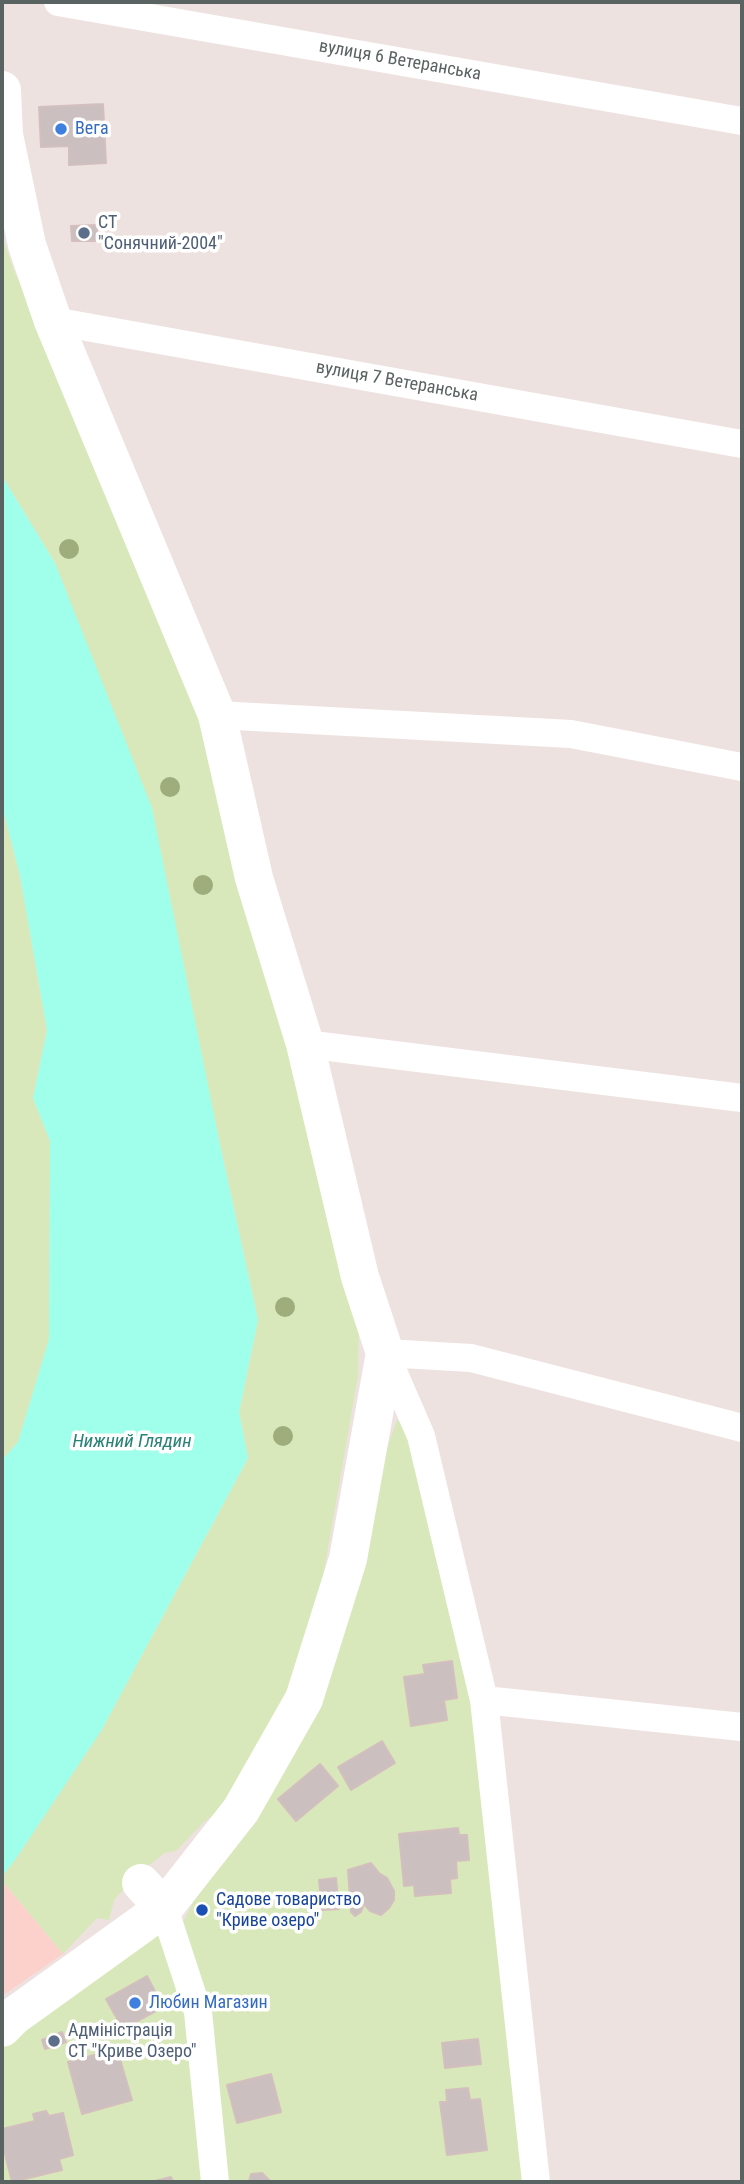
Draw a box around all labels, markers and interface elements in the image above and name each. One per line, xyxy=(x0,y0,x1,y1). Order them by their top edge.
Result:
street label: вулиця 6 Ветеранська xyxy=(317,36,483,86)
place label: Вега xyxy=(75,118,109,140)
marker: Вега xyxy=(53,121,69,137)
place label: СТ "Сонячний-2004" xyxy=(98,212,223,255)
marker: СТ "Сонячний-2004" xyxy=(76,225,92,241)
street label: вулиця 7 Ветеранська xyxy=(314,357,480,407)
water label: Нижний Глядин xyxy=(72,1431,192,1453)
place label: Садове товариство "Криве озеро" xyxy=(216,1889,361,1932)
marker: Садове товариство "Криве озеро" xyxy=(194,1902,210,1918)
place label: Любин Магазин xyxy=(149,1992,268,2014)
marker: Любин Магазин xyxy=(127,1995,143,2011)
place label: Адміністрація СТ "Криве Озеро" xyxy=(68,2020,197,2062)
marker: Адміністрація СТ "Криве Озеро" xyxy=(46,2033,62,2049)

